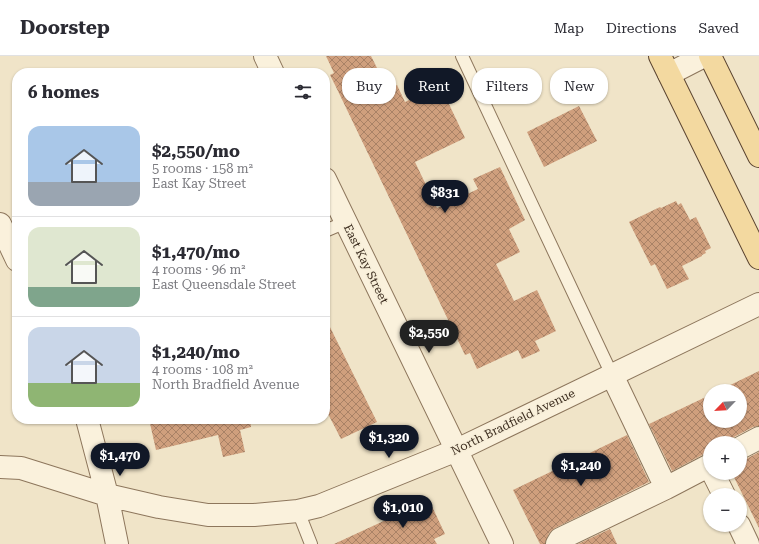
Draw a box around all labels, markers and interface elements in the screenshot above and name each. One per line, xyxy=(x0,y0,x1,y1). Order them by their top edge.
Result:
text: Doorstep xyxy=(20,16,110,39)
text: Map xyxy=(554,20,584,36)
text: Directions xyxy=(606,20,676,36)
text: Saved xyxy=(698,20,739,36)
chip: Buy xyxy=(342,68,396,104)
chip: Rent xyxy=(404,68,464,104)
chip: Filters xyxy=(472,68,542,104)
chip: New xyxy=(550,68,608,104)
icon: filters xyxy=(292,81,314,103)
text: 6 homes xyxy=(28,82,99,102)
text: $2,550/mo xyxy=(152,141,240,161)
icon: home xyxy=(60,142,108,190)
text: 5 rooms · 158 m² xyxy=(152,161,253,176)
text: East Kay Street xyxy=(152,176,246,191)
pin: $831 xyxy=(421,180,469,214)
text: $831 xyxy=(430,185,460,200)
street label: East Kay Street xyxy=(341,222,392,307)
text: $1,470/mo xyxy=(152,242,240,262)
icon: home xyxy=(60,243,108,291)
text: 4 rooms · 96 m² xyxy=(152,262,246,277)
text: East Queensdale Street xyxy=(152,277,296,292)
pin: $2,550 xyxy=(396,320,462,354)
text: $2,550 xyxy=(409,325,449,340)
text: $1,240/mo xyxy=(152,342,240,362)
icon: home xyxy=(60,343,108,391)
text: 4 rooms · 108 m² xyxy=(152,362,253,377)
text: North Bradfield Avenue xyxy=(152,377,300,392)
north arrow xyxy=(703,384,747,428)
map controls xyxy=(703,384,747,532)
street label: North Bradfield Avenue xyxy=(449,386,578,458)
pin: $1,320 xyxy=(356,425,422,459)
text: $1,320 xyxy=(369,430,409,445)
button: + xyxy=(703,436,747,480)
pin: $1,470 xyxy=(87,443,153,477)
text: $1,470 xyxy=(100,448,140,463)
pin: $1,240 xyxy=(548,453,614,487)
text: $1,240 xyxy=(561,458,601,473)
button: − xyxy=(703,488,747,532)
pin: $1,010 xyxy=(370,495,436,529)
text: $1,010 xyxy=(383,500,423,515)

